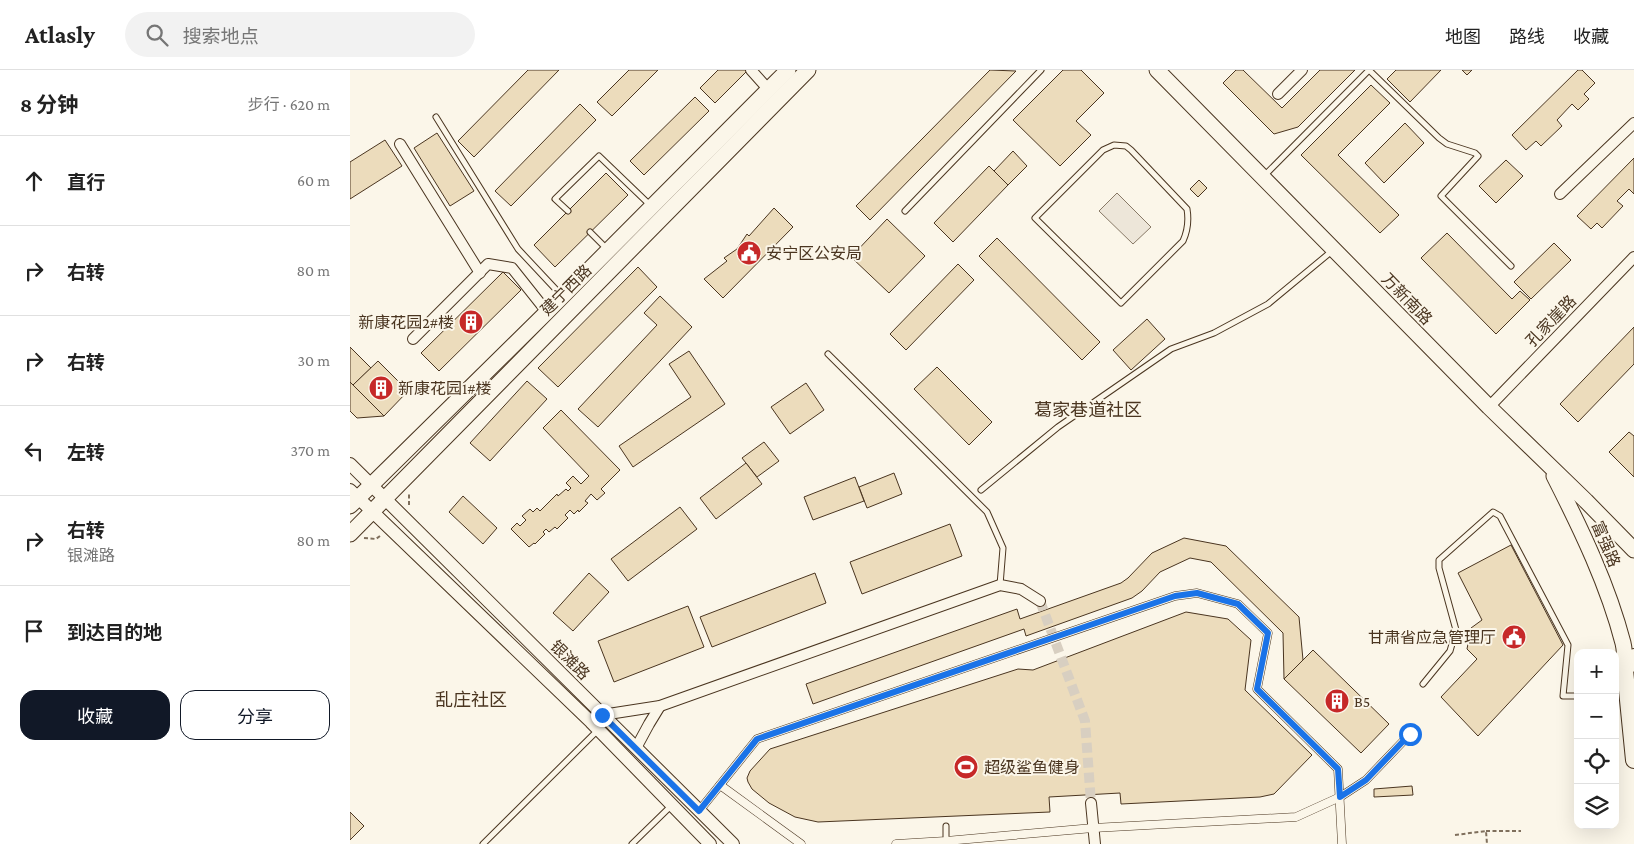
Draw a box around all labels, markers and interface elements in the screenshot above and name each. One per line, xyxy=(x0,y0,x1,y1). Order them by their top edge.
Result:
search box xyxy=(125,12,475,57)
text: Atlasly xyxy=(25,21,95,48)
icon: search xyxy=(143,21,171,49)
text: 搜索地点 xyxy=(183,26,259,47)
text: 地图 xyxy=(1445,27,1481,47)
text: 路线 xyxy=(1509,27,1545,47)
text: 收藏 xyxy=(1573,27,1609,47)
text: 8 分钟 xyxy=(20,93,78,117)
text: 步行 · 620 m xyxy=(248,96,330,113)
icon: ahead xyxy=(20,167,48,195)
text: 直行 xyxy=(67,172,105,193)
text: 60 m xyxy=(297,172,330,189)
public building icon: 安宁区公安局 xyxy=(736,240,762,266)
place label: 安宁区公安局 xyxy=(766,245,862,262)
icon: right xyxy=(20,257,48,285)
street label: 建宁西路 xyxy=(537,261,595,319)
text: 右转 xyxy=(67,262,105,283)
text: 80 m xyxy=(296,262,330,279)
street label: 万新南路 xyxy=(1379,270,1435,328)
street label: 孔家崖路 xyxy=(1523,292,1579,350)
building icon: 新康花园2#楼 xyxy=(458,309,484,335)
place label: 新康花园2#楼 xyxy=(358,314,454,331)
icon: right xyxy=(20,347,48,375)
text: 右转 xyxy=(67,352,105,373)
text: 30 m xyxy=(298,352,330,369)
building icon: 新康花园1#楼 xyxy=(368,375,394,401)
place label: 新康花园1#楼 xyxy=(398,380,492,397)
district label: 葛家巷道社区 xyxy=(1034,400,1142,420)
icon: left xyxy=(20,437,48,465)
text: 左转 xyxy=(67,442,105,463)
text: 370 m xyxy=(291,442,330,459)
street label: 富强路 xyxy=(1589,519,1623,569)
text: 右转 xyxy=(67,520,105,541)
icon: right xyxy=(20,527,48,555)
text: 80 m xyxy=(296,532,330,549)
text: 银滩路 xyxy=(67,547,115,564)
icon: arrive xyxy=(20,617,48,645)
text: 到达目的地 xyxy=(67,622,162,643)
public building icon: 甘肃省应急管理厅 xyxy=(1501,624,1527,650)
place label: 甘肃省应急管理厅 xyxy=(1368,629,1496,646)
street label: 银滩路 xyxy=(547,637,593,683)
map controls xyxy=(1574,649,1619,829)
button: + xyxy=(1574,649,1619,694)
building icon: B5 xyxy=(1324,688,1350,714)
button: 收藏 xyxy=(20,690,170,740)
button: 分享 xyxy=(180,690,330,740)
district label: 乱庄社区 xyxy=(435,690,507,710)
place label: B5 xyxy=(1354,693,1370,710)
button: − xyxy=(1574,694,1619,739)
route end xyxy=(591,704,614,727)
route start xyxy=(1399,723,1422,746)
button: locate xyxy=(1574,739,1619,784)
sports icon: 超级鲨鱼健身 xyxy=(953,754,979,780)
place label: 超级鲨鱼健身 xyxy=(984,758,1080,776)
button: layers xyxy=(1574,784,1619,829)

